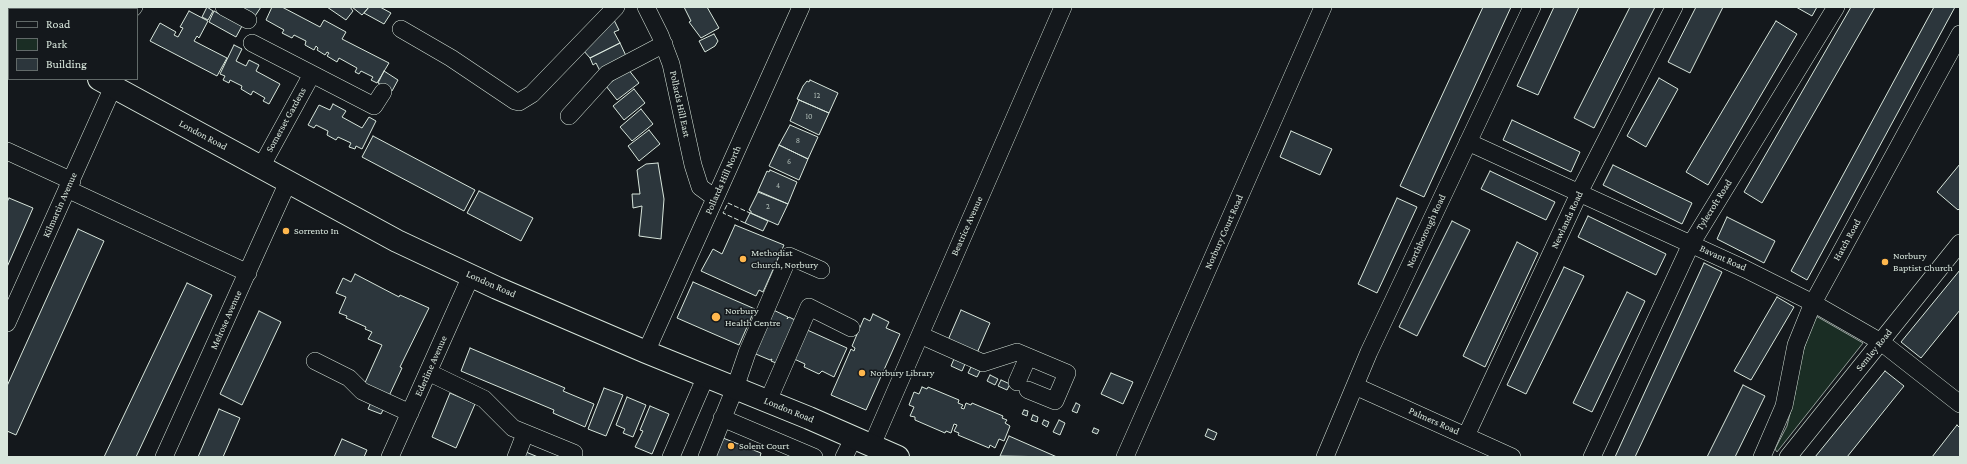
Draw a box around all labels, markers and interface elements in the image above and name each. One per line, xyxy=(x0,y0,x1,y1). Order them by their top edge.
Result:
legend xyxy=(8,8,138,80)
text: Road xyxy=(46,17,70,31)
text: Park xyxy=(46,37,67,51)
text: Building xyxy=(46,57,87,71)
street label: Pollards Hill East xyxy=(667,70,693,138)
street label: Somerset Gardens xyxy=(263,85,309,155)
house number: 12 xyxy=(814,91,820,101)
house number: 10 xyxy=(805,112,813,122)
street label: London Road xyxy=(177,117,229,153)
house number: 8 xyxy=(796,136,800,146)
street label: Pollards Hill North xyxy=(702,144,744,216)
house number: 6 xyxy=(787,157,791,167)
street label: Kilmartin Avenue xyxy=(40,171,80,239)
street label: Tylecroft Road xyxy=(1694,177,1734,233)
house number: 4 xyxy=(776,181,780,191)
street label: Newlands Road xyxy=(1548,189,1586,251)
street label: Northborough Road xyxy=(1404,192,1448,270)
street label: Norbury Court Road xyxy=(1202,193,1246,271)
street label: Beatrice Avenue xyxy=(949,194,985,258)
house number: 2 xyxy=(766,202,770,212)
street label: Hatch Road xyxy=(1831,217,1863,263)
place label: Sorrento In xyxy=(294,225,339,237)
marker: Sorrento In xyxy=(281,226,291,236)
street label: Bavant Road xyxy=(1698,242,1748,274)
place label: Methodist Church, Norbury xyxy=(751,247,818,270)
place label: Norbury Baptist Church xyxy=(1893,250,1953,274)
marker: Methodist Church, Norbury xyxy=(738,254,748,264)
marker: Norbury Baptist Church xyxy=(1880,257,1890,267)
street label: London Road xyxy=(464,268,518,300)
street label: Melrose Avenue xyxy=(208,289,244,351)
place label: Norbury Health Centre xyxy=(725,305,780,328)
marker: Norbury Health Centre xyxy=(710,311,722,323)
street label: Semley Road xyxy=(1853,326,1895,374)
street label: Ederline Avenue xyxy=(412,334,450,398)
place label: Norbury Library xyxy=(870,367,934,379)
marker: Norbury Library xyxy=(857,368,867,378)
street label: London Road xyxy=(762,394,816,426)
street label: Palmers Road xyxy=(1407,405,1461,437)
place label: Solent Court xyxy=(739,440,789,452)
marker: Solent Court xyxy=(726,441,736,451)

